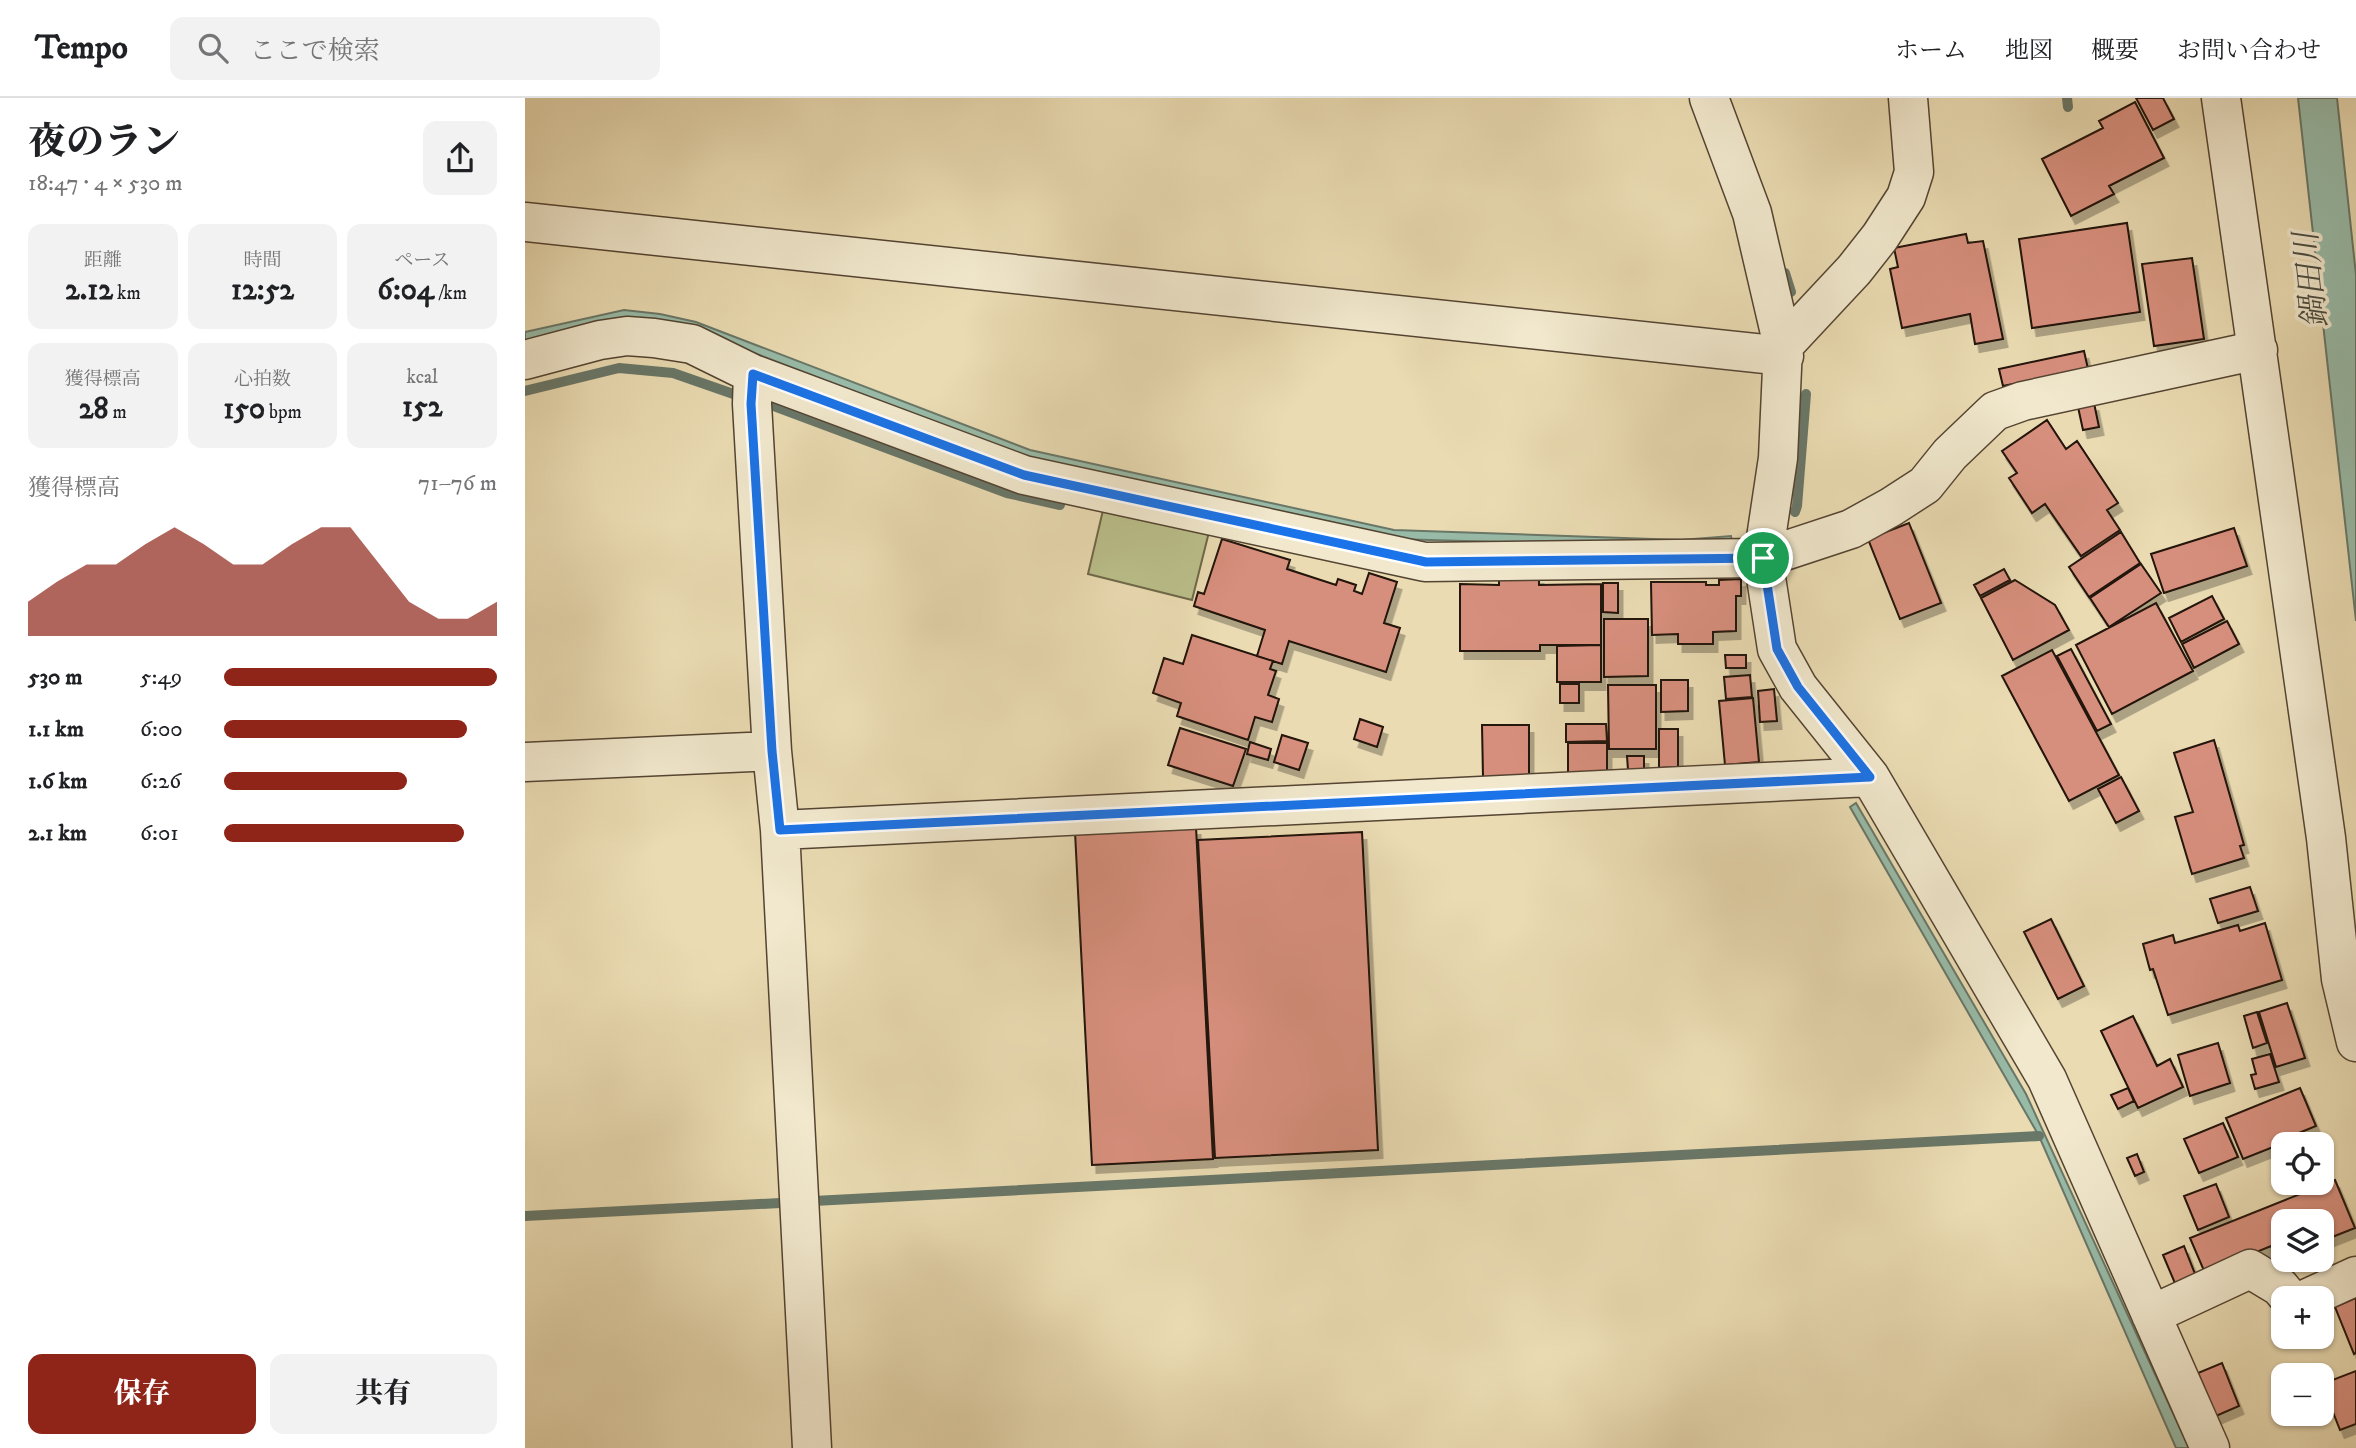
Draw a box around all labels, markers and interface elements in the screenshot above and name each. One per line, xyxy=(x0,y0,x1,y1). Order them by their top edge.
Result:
search box xyxy=(170,17,660,80)
text: Tempo xyxy=(35,28,128,69)
icon: search xyxy=(194,29,232,67)
text: ここで検索 xyxy=(250,35,380,68)
text: ホーム xyxy=(1895,36,1967,66)
text: 地図 xyxy=(2005,36,2053,66)
text: 概要 xyxy=(2091,36,2139,66)
text: お問い合わせ xyxy=(2177,36,2321,66)
text: 夜のラン xyxy=(28,119,180,167)
button: share xyxy=(423,121,497,195)
text: 18:47 · 4 × 530 m xyxy=(28,169,183,198)
water label: 鍋田川 xyxy=(2287,227,2337,330)
text: 距離 xyxy=(84,249,122,272)
text: 時間 xyxy=(243,249,282,272)
text: ペース xyxy=(394,249,450,272)
text: 2.12 xyxy=(65,272,113,309)
text: 12:52 xyxy=(231,272,294,309)
text: 6:04 xyxy=(377,272,434,309)
text: km xyxy=(113,282,141,305)
text: /km xyxy=(434,282,467,305)
text: kcal xyxy=(407,366,438,389)
text: 獲得標高 xyxy=(65,368,141,391)
text: 心拍数 xyxy=(234,368,291,391)
text: 152 xyxy=(402,389,442,426)
text: 28 xyxy=(79,391,109,428)
text: 150 xyxy=(223,391,265,428)
text: m xyxy=(109,401,127,424)
text: bpm xyxy=(265,401,302,424)
text: 71–76 m xyxy=(418,469,497,498)
text: 獲得標高 xyxy=(28,474,120,503)
pin xyxy=(1733,528,1793,588)
icon: arrive xyxy=(1744,539,1782,577)
text: 530 m xyxy=(28,663,83,692)
text: 5:49 xyxy=(140,663,182,692)
text: 1.1 km xyxy=(28,715,84,744)
text: 6:00 xyxy=(140,715,183,744)
text: 1.6 km xyxy=(28,767,87,796)
text: 6:26 xyxy=(140,767,181,796)
text: 2.1 km xyxy=(28,819,87,848)
text: 6:01 xyxy=(140,819,179,848)
map controls xyxy=(2271,1132,2334,1426)
button: locate xyxy=(2271,1132,2334,1195)
button: layers xyxy=(2271,1209,2334,1272)
button: + xyxy=(2271,1286,2334,1349)
button: 保存 xyxy=(28,1354,256,1434)
button: 共有 xyxy=(270,1354,497,1434)
button: − xyxy=(2271,1363,2334,1426)

